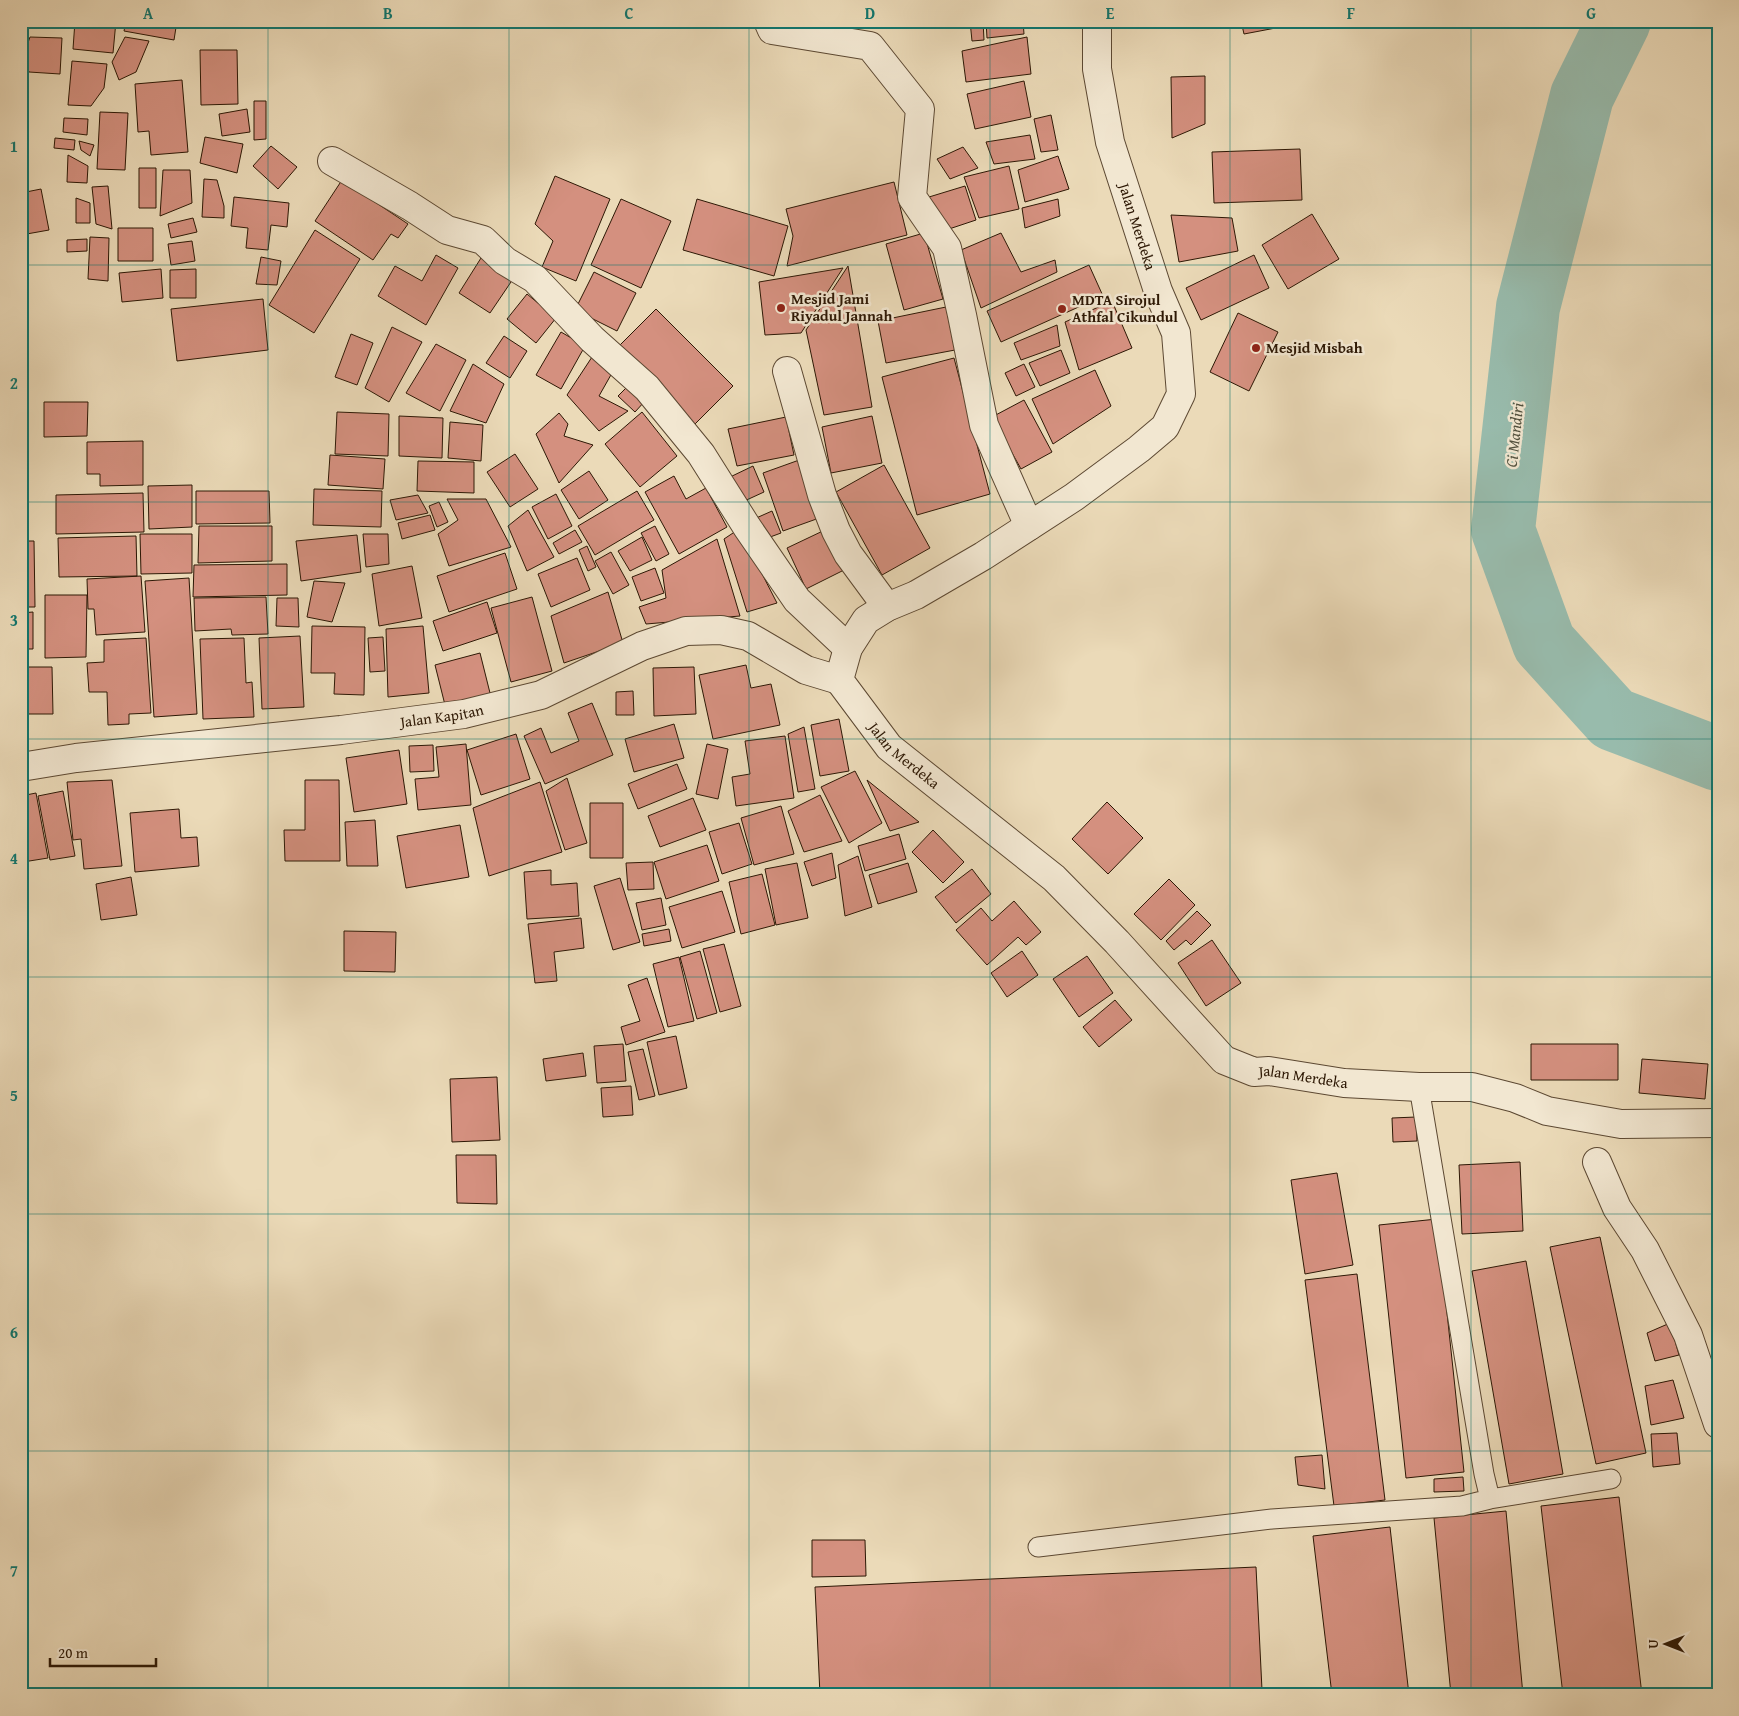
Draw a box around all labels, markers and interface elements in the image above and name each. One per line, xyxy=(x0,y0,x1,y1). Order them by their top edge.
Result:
text: A xyxy=(143,1,154,25)
text: B xyxy=(383,1,393,25)
text: C xyxy=(624,1,634,25)
text: D xyxy=(865,1,875,25)
text: E xyxy=(1106,1,1115,25)
text: F xyxy=(1347,1,1355,25)
text: G xyxy=(1586,1,1596,25)
text: 1 xyxy=(10,134,18,158)
street label: Jalan Merdeka xyxy=(1113,178,1162,273)
place label: Mesjid Jami Riyadul Jannah xyxy=(791,288,893,326)
place label: MDTA Sirojul Athfal Cikundul xyxy=(1072,289,1178,327)
marker: Mesjid Jami Riyadul Jannah xyxy=(775,302,787,314)
marker: MDTA Sirojul Athfal Cikundul xyxy=(1056,303,1068,315)
place label: Mesjid Misbah xyxy=(1266,337,1363,358)
marker: Mesjid Misbah xyxy=(1250,342,1262,354)
text: 2 xyxy=(10,371,18,395)
water label: Ci Mandiri xyxy=(1499,402,1529,468)
text: 3 xyxy=(10,608,18,632)
street label: Jalan Kapitan xyxy=(397,698,486,732)
street label: Jalan Merdeka xyxy=(863,716,944,793)
text: 4 xyxy=(10,846,18,870)
street label: Jalan Merdeka xyxy=(1256,1060,1348,1093)
text: 5 xyxy=(10,1083,18,1107)
text: 6 xyxy=(10,1320,18,1344)
text: 7 xyxy=(10,1558,18,1582)
north arrow xyxy=(1642,1618,1692,1668)
scale bar xyxy=(50,1636,156,1668)
text: U xyxy=(1643,1639,1663,1649)
text: 20 m xyxy=(58,1642,89,1663)

